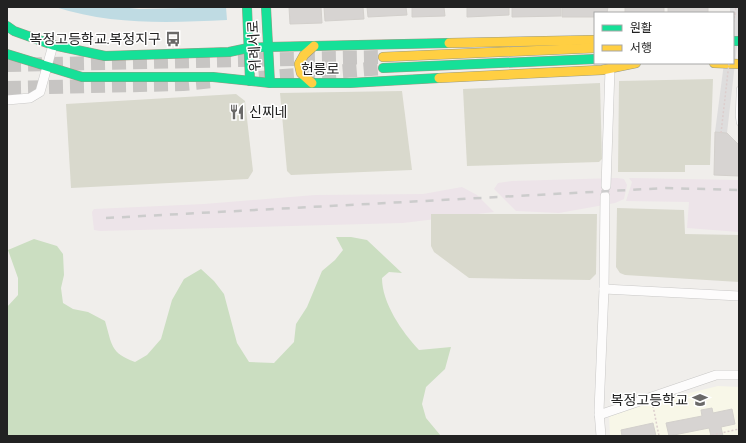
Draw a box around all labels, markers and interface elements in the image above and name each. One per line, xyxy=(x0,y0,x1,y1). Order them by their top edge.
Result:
legend xyxy=(594,12,734,64)
street label: 위례서로 xyxy=(245,20,264,72)
text: 원활 xyxy=(630,21,652,36)
bus stop icon: 복정고등학교.복정지구 xyxy=(164,30,182,48)
place label: 복정고등학교.복정지구 xyxy=(30,31,161,48)
text: 서행 xyxy=(630,41,652,56)
street label: 헌릉로 xyxy=(301,61,339,78)
restaurant icon: 신찌네 xyxy=(228,103,246,121)
place label: 신찌네 xyxy=(249,104,288,121)
school or university icon: 복정고등학교 xyxy=(691,391,709,409)
place label: 복정고등학교 xyxy=(611,392,688,409)

